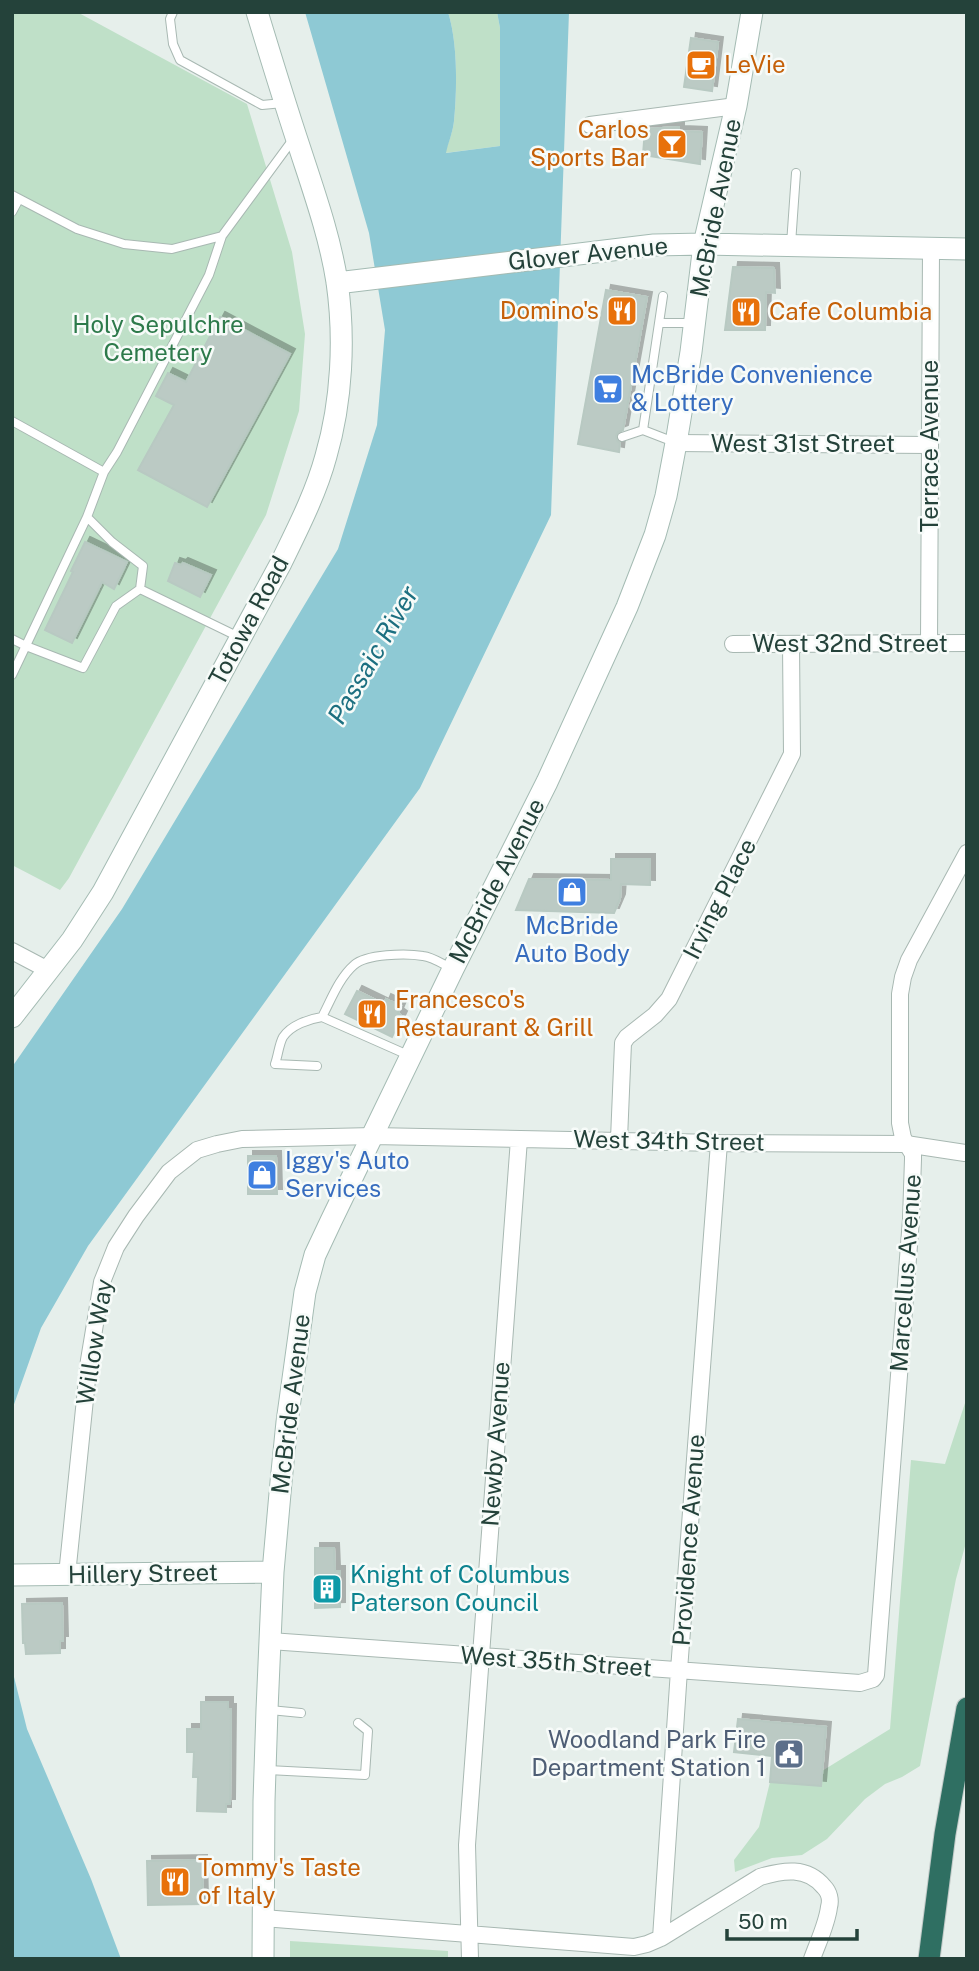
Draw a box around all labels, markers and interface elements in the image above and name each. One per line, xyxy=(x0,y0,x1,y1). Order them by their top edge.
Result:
cafe icon: LeVie xyxy=(684,48,718,82)
place label: LeVie xyxy=(724,50,786,78)
place label: Carlos Sports Bar xyxy=(530,115,649,171)
street label: McBride Avenue xyxy=(684,116,746,300)
bar icon: Carlos Sports Bar xyxy=(655,127,689,161)
street label: Glover Avenue xyxy=(507,231,669,275)
restaurant icon: Domino's xyxy=(605,294,639,328)
restaurant icon: Cafe Columbia xyxy=(729,295,763,329)
place label: Domino's xyxy=(500,296,599,324)
place label: Cafe Columbia xyxy=(769,297,932,325)
park label: Holy Sepulchre Cemetery xyxy=(72,310,244,366)
place label: McBride Convenience & Lottery xyxy=(631,360,873,416)
street label: Terrace Avenue xyxy=(915,360,943,532)
supermarket icon: McBride Convenience & Lottery xyxy=(591,372,625,406)
street label: West 31st Street xyxy=(711,429,895,457)
street label: Totowa Road xyxy=(202,551,294,690)
water label: Passaic River xyxy=(321,580,425,729)
street label: West 32nd Street xyxy=(752,629,948,657)
street label: McBride Avenue xyxy=(442,793,550,968)
street label: Irving Place xyxy=(677,834,761,964)
shop icon: McBride Auto Body xyxy=(555,875,589,909)
place label: McBride Auto Body xyxy=(514,911,630,967)
place label: Francesco's Restaurant & Grill xyxy=(395,985,594,1041)
restaurant icon: Francesco's Restaurant & Grill xyxy=(355,997,389,1031)
street label: West 34th Street xyxy=(573,1124,765,1156)
place label: Iggy's Auto Services xyxy=(285,1146,410,1202)
shop icon: Iggy's Auto Services xyxy=(245,1158,279,1192)
street label: Marcellus Avenue xyxy=(884,1173,926,1373)
street label: Willow Way xyxy=(70,1277,118,1407)
street label: McBride Avenue xyxy=(265,1312,315,1496)
street label: Newby Avenue xyxy=(475,1361,515,1527)
street label: Providence Avenue xyxy=(667,1433,709,1647)
street label: Hillery Street xyxy=(68,1558,218,1588)
place label: Knight of Columbus Paterson Council xyxy=(350,1560,570,1616)
building icon: Knight of Columbus Paterson Council xyxy=(310,1572,344,1606)
street label: West 35th Street xyxy=(459,1640,653,1682)
place label: Woodland Park Fire Department Station 1 xyxy=(531,1725,766,1781)
public building icon: Woodland Park Fire Department Station 1 xyxy=(772,1737,806,1771)
place label: Tommy's Taste of Italy xyxy=(198,1853,361,1909)
restaurant icon: Tommy's Taste of Italy xyxy=(158,1865,192,1899)
scale bar xyxy=(727,1898,856,1942)
text: 50 m xyxy=(738,1909,788,1934)

